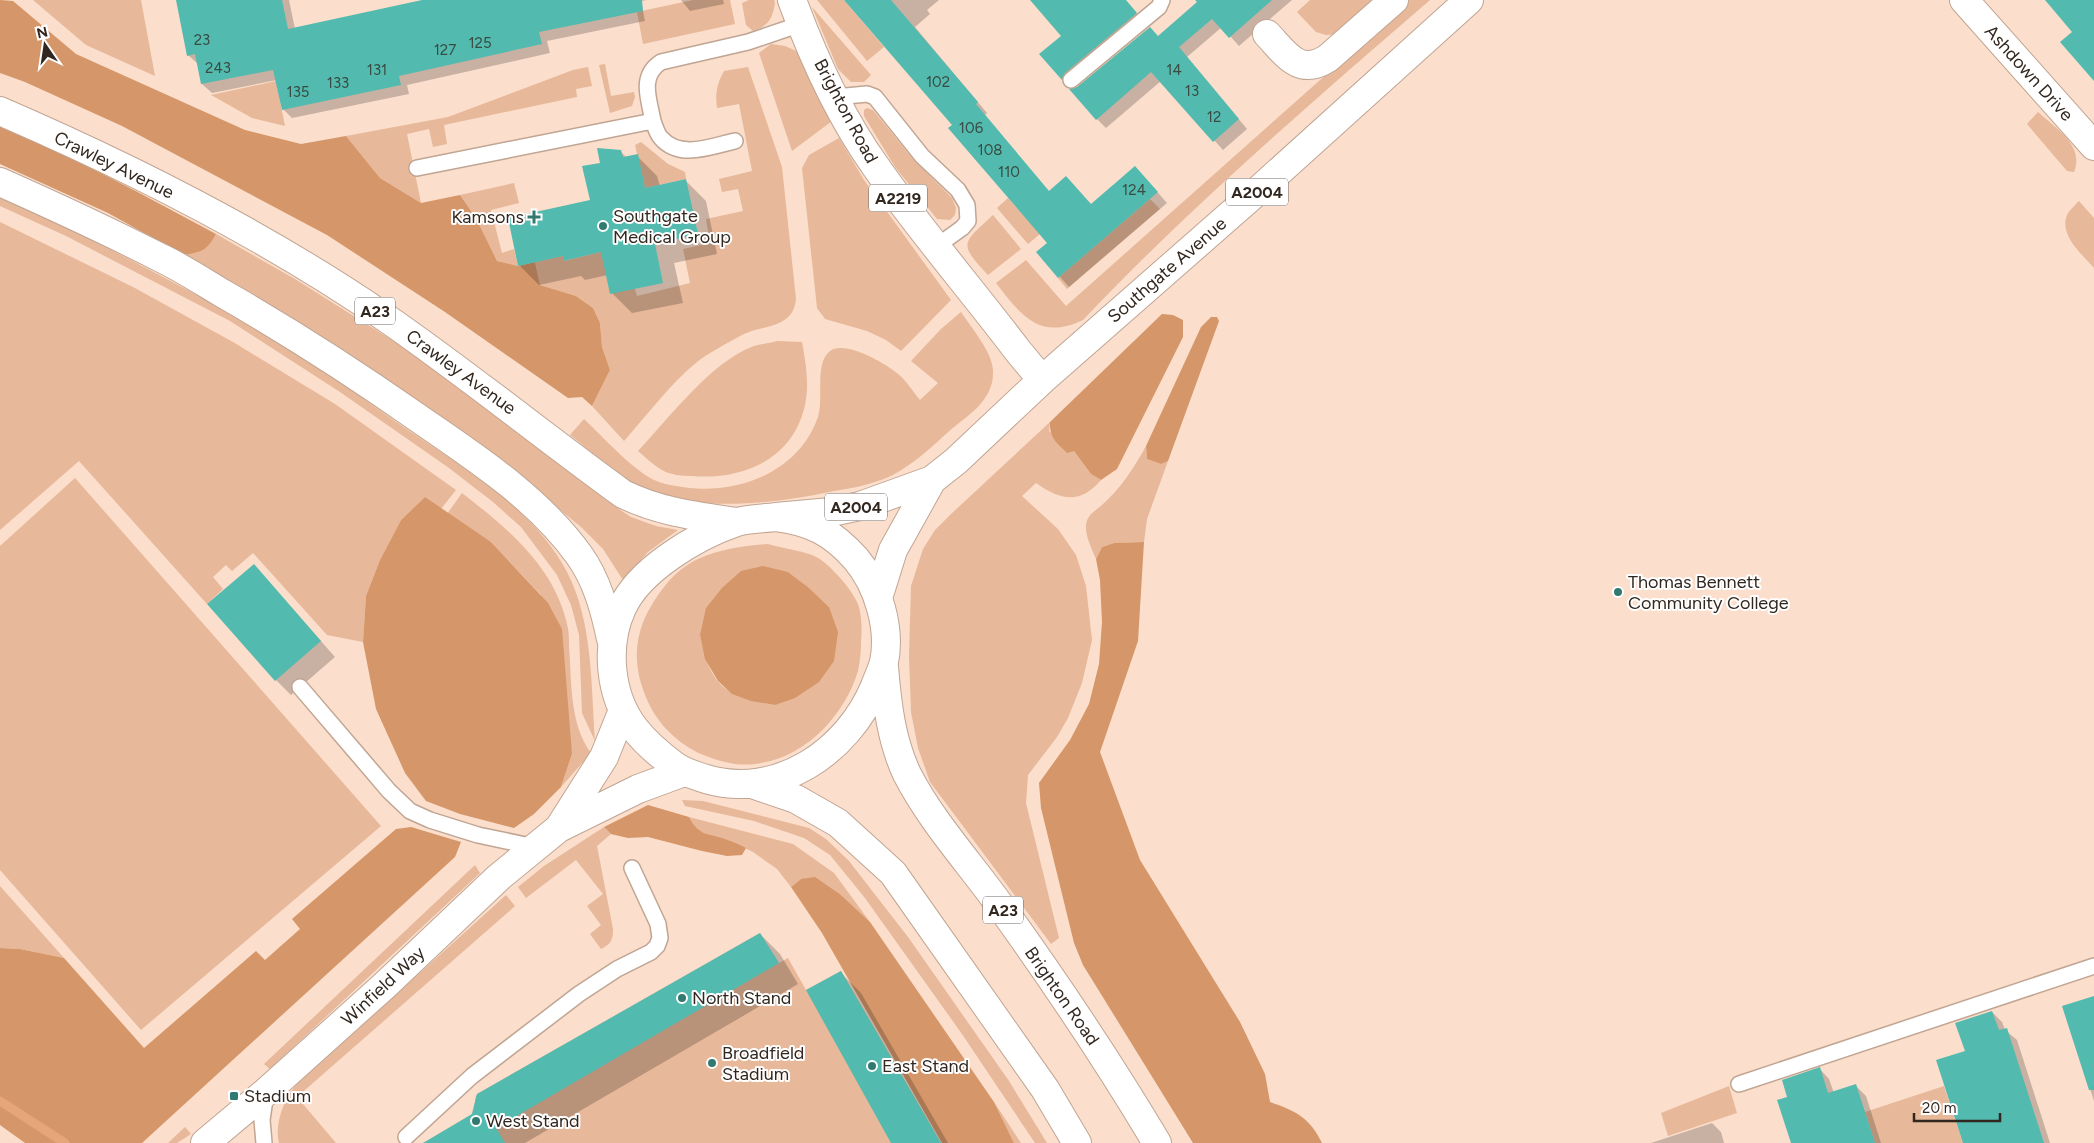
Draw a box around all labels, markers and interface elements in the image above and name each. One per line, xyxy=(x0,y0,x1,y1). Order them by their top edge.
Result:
north arrow xyxy=(20,20,70,70)
street label: Ashdown Drive xyxy=(1980,20,2078,126)
text: N xyxy=(35,23,49,42)
house number: 23 xyxy=(194,31,210,49)
house number: 125 xyxy=(468,34,492,52)
house number: 127 xyxy=(434,41,456,59)
street label: Brighton Road xyxy=(809,55,883,167)
house number: 243 xyxy=(205,59,231,77)
house number: 131 xyxy=(367,61,387,79)
house number: 14 xyxy=(1166,61,1182,79)
house number: 102 xyxy=(926,73,950,91)
house number: 133 xyxy=(327,74,349,92)
house number: 13 xyxy=(1185,82,1199,100)
house number: 135 xyxy=(287,83,309,101)
house number: 12 xyxy=(1207,108,1221,126)
house number: 106 xyxy=(959,119,984,137)
street label: Crawley Avenue xyxy=(51,126,178,204)
house number: 108 xyxy=(977,141,1003,159)
house number: 110 xyxy=(998,163,1020,181)
road number: A2004 xyxy=(1226,178,1288,206)
house number: 124 xyxy=(1122,181,1146,199)
road number: A2219 xyxy=(869,184,927,212)
place label: Southgate Medical Group xyxy=(613,205,731,248)
place label: Kamsons xyxy=(451,206,524,228)
marker: Kamsons xyxy=(528,211,540,223)
street label: Southgate Avenue xyxy=(1103,212,1231,328)
marker: Southgate Medical Group xyxy=(597,220,609,232)
road number: A23 xyxy=(355,298,395,324)
street label: Crawley Avenue xyxy=(402,325,520,419)
road number: A2004 xyxy=(825,494,887,520)
place label: Thomas Bennett Community College xyxy=(1628,571,1789,614)
marker: Thomas Bennett Community College xyxy=(1612,586,1624,598)
road number: A23 xyxy=(983,896,1023,924)
street label: Winfield Way xyxy=(337,941,430,1030)
street label: Brighton Road xyxy=(1020,943,1104,1049)
place label: North Stand xyxy=(692,987,791,1009)
marker: North Stand xyxy=(676,992,688,1004)
place label: Broadfield Stadium xyxy=(722,1042,804,1085)
place label: East Stand xyxy=(882,1055,969,1077)
marker: Broadfield Stadium xyxy=(706,1057,718,1069)
marker: East Stand xyxy=(866,1060,878,1072)
place label: Stadium xyxy=(244,1085,311,1107)
marker: Stadium xyxy=(228,1090,240,1102)
scale bar xyxy=(1914,1090,2000,1122)
text: 20 m xyxy=(1922,1099,1956,1117)
place label: West Stand xyxy=(486,1110,580,1132)
marker: West Stand xyxy=(470,1115,482,1127)

